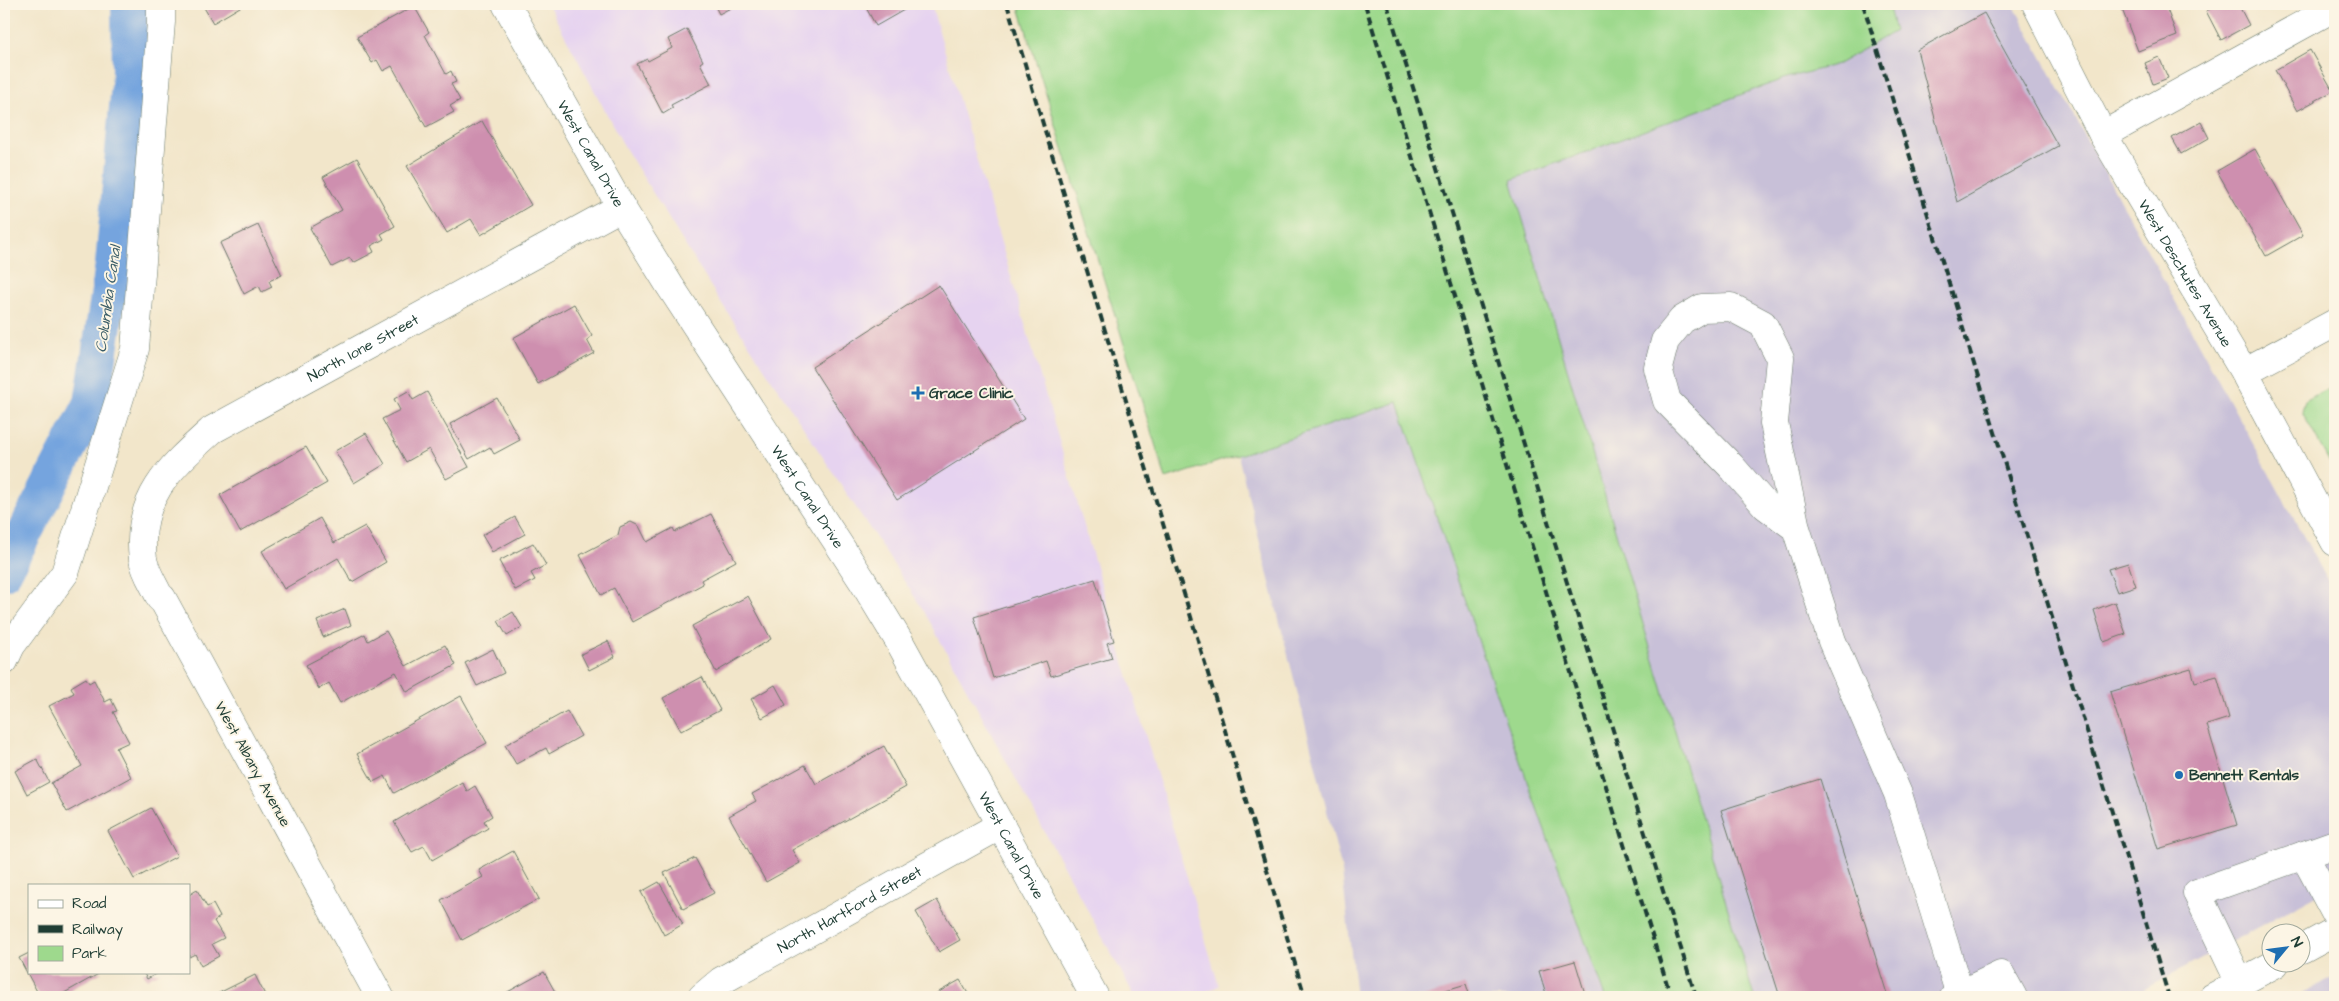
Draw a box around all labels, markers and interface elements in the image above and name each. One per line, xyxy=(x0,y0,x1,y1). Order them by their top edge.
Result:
street label: West Canal Drive xyxy=(552,97,629,211)
street label: West Deschutes Avenue xyxy=(2133,196,2237,351)
water label: Columbia Canal xyxy=(90,242,127,354)
street label: North Ione Street xyxy=(303,309,423,387)
place label: Grace Clinic xyxy=(929,383,1014,404)
marker: Grace Clinic xyxy=(911,386,925,400)
street label: West Canal Drive xyxy=(766,441,849,553)
street label: West Albany Avenue xyxy=(208,698,296,831)
place label: Bennett Rentals xyxy=(2189,765,2299,786)
marker: Bennett Rentals xyxy=(2173,769,2185,781)
street label: West Canal Drive xyxy=(973,788,1049,903)
street label: North Hartford Street xyxy=(774,861,926,959)
legend xyxy=(28,884,190,974)
text: Road xyxy=(72,893,107,914)
text: Railway xyxy=(72,919,123,941)
north arrow xyxy=(2262,924,2312,974)
text: N xyxy=(2286,933,2307,951)
text: Park xyxy=(72,943,107,964)

